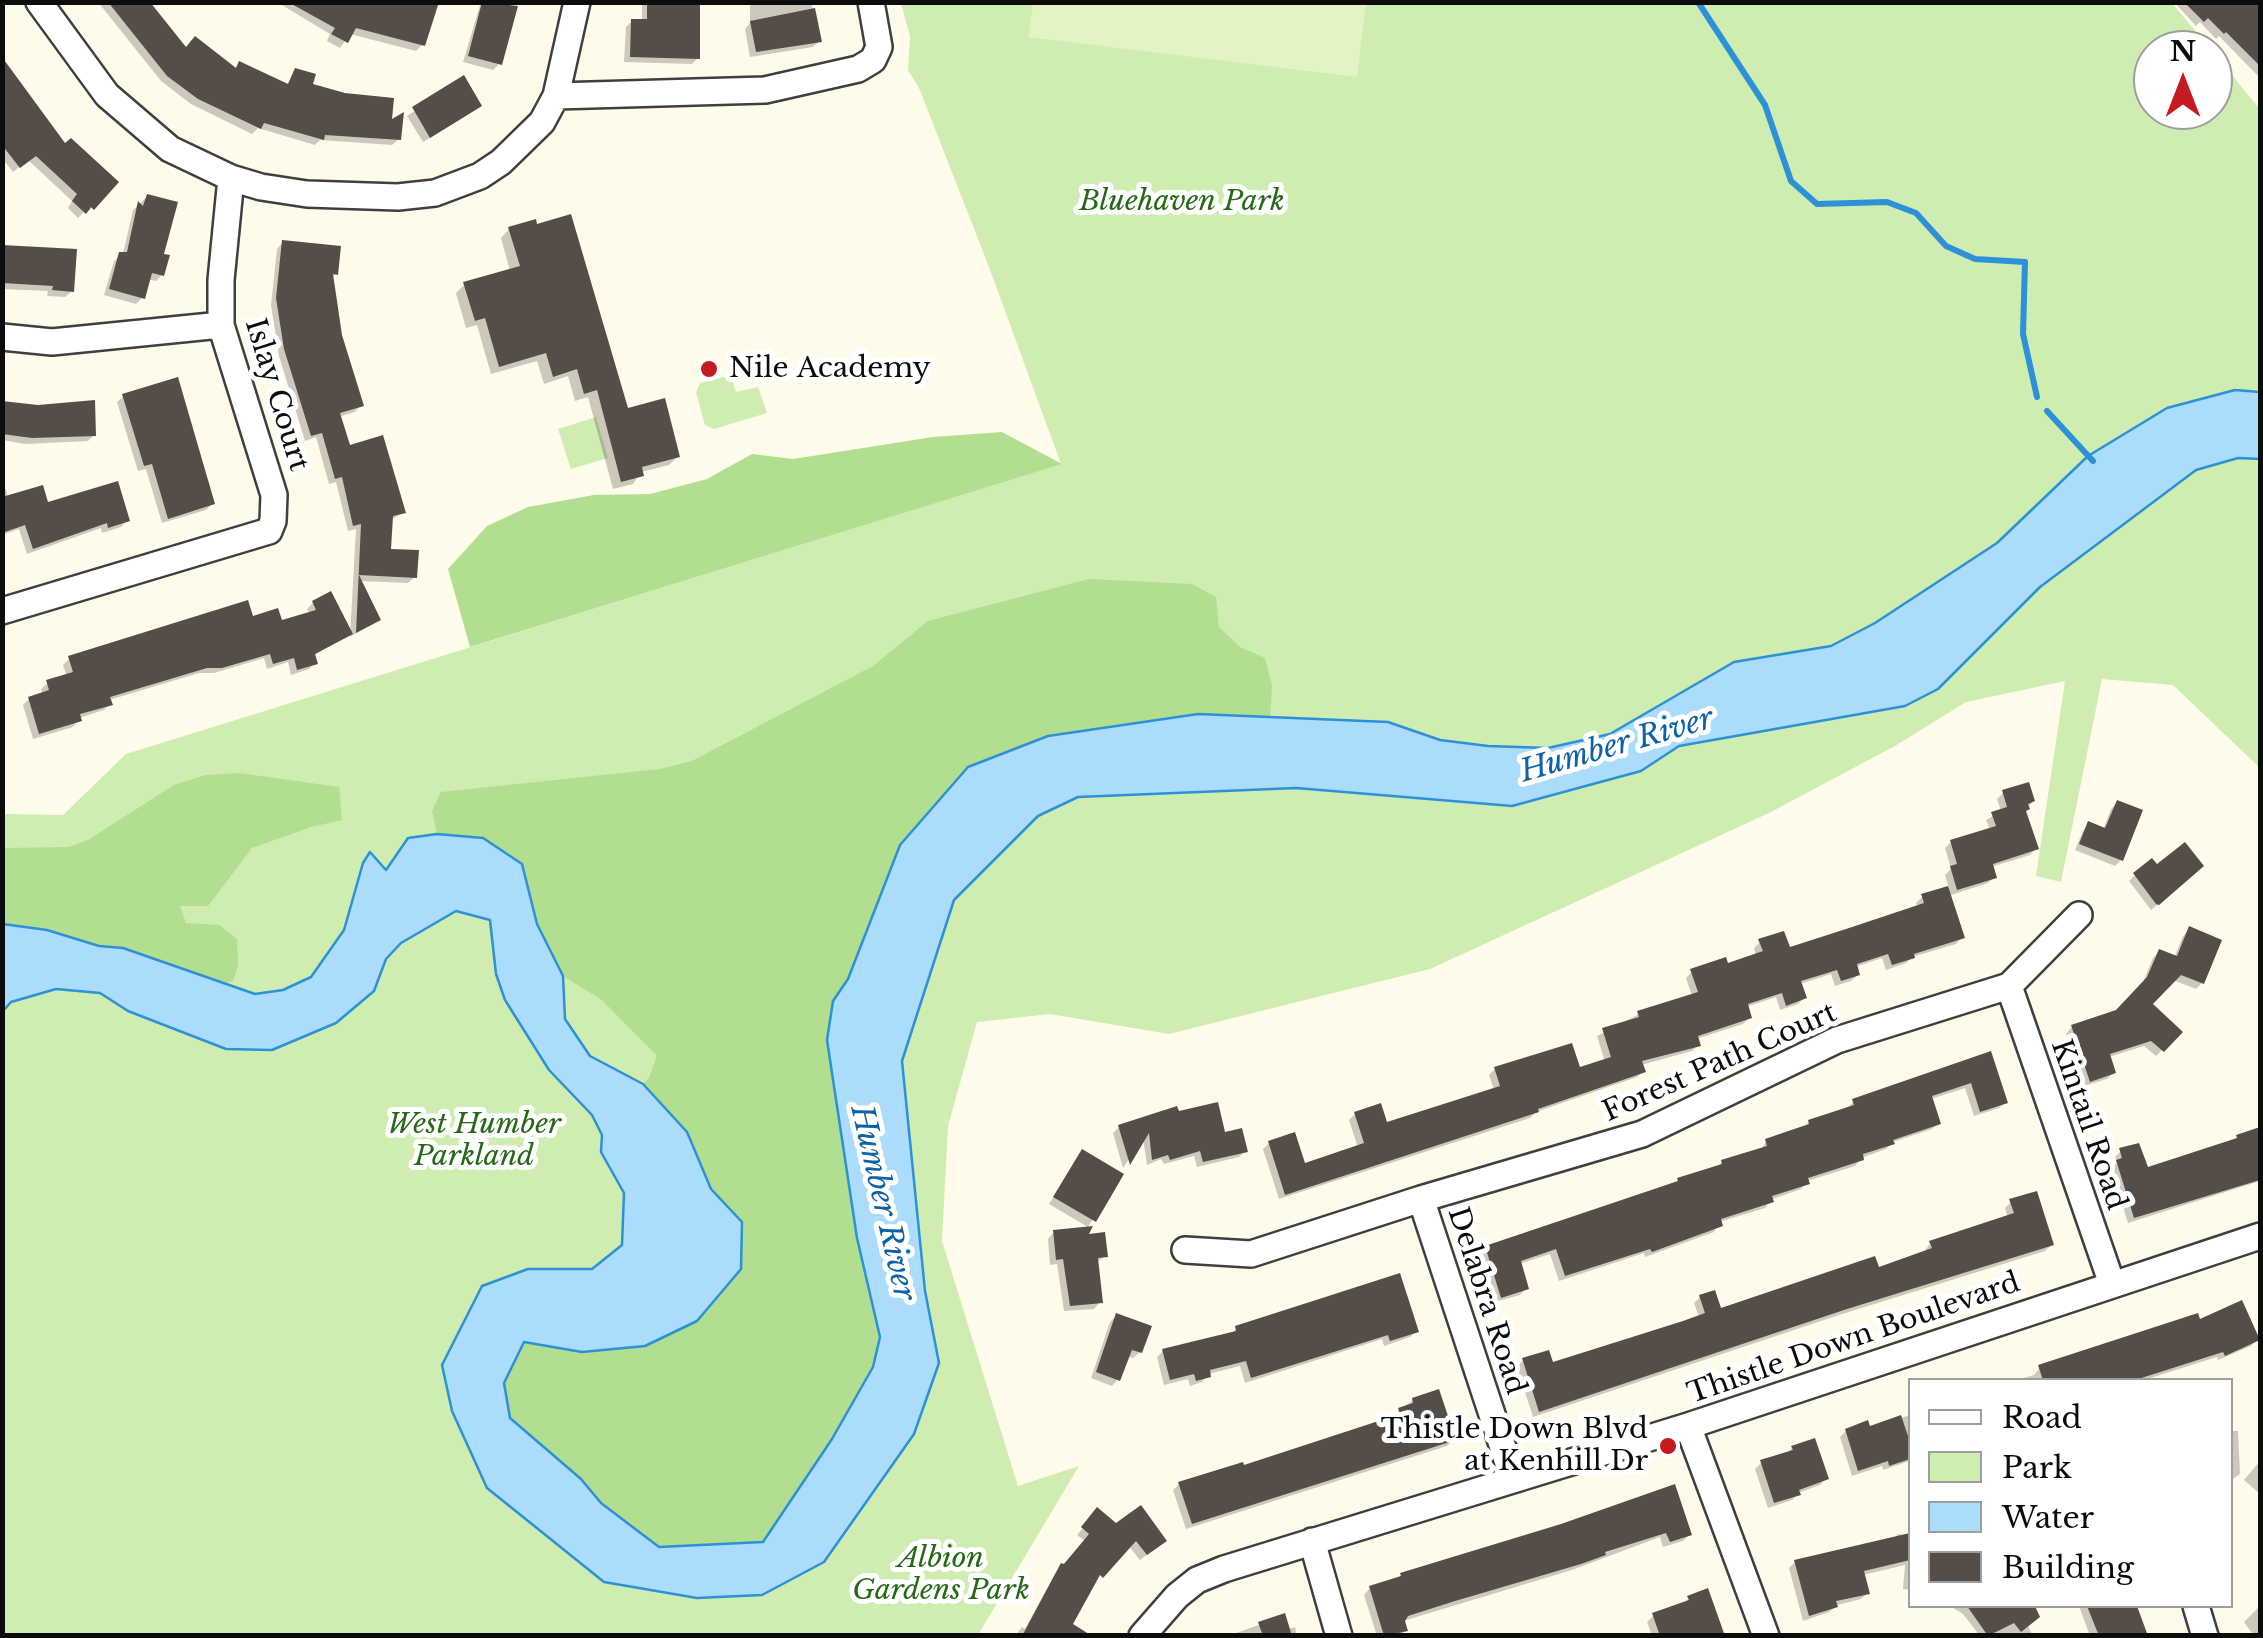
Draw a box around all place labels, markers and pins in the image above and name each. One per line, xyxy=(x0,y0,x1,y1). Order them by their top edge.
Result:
place label: Nile Academy xyxy=(729,352,931,386)
marker: Nile Academy xyxy=(698,358,720,380)
place label: Thistle Down Blvd at Kenhill Dr xyxy=(1381,1413,1648,1479)
marker: Thistle Down Blvd at Kenhill Dr xyxy=(1657,1435,1679,1457)

